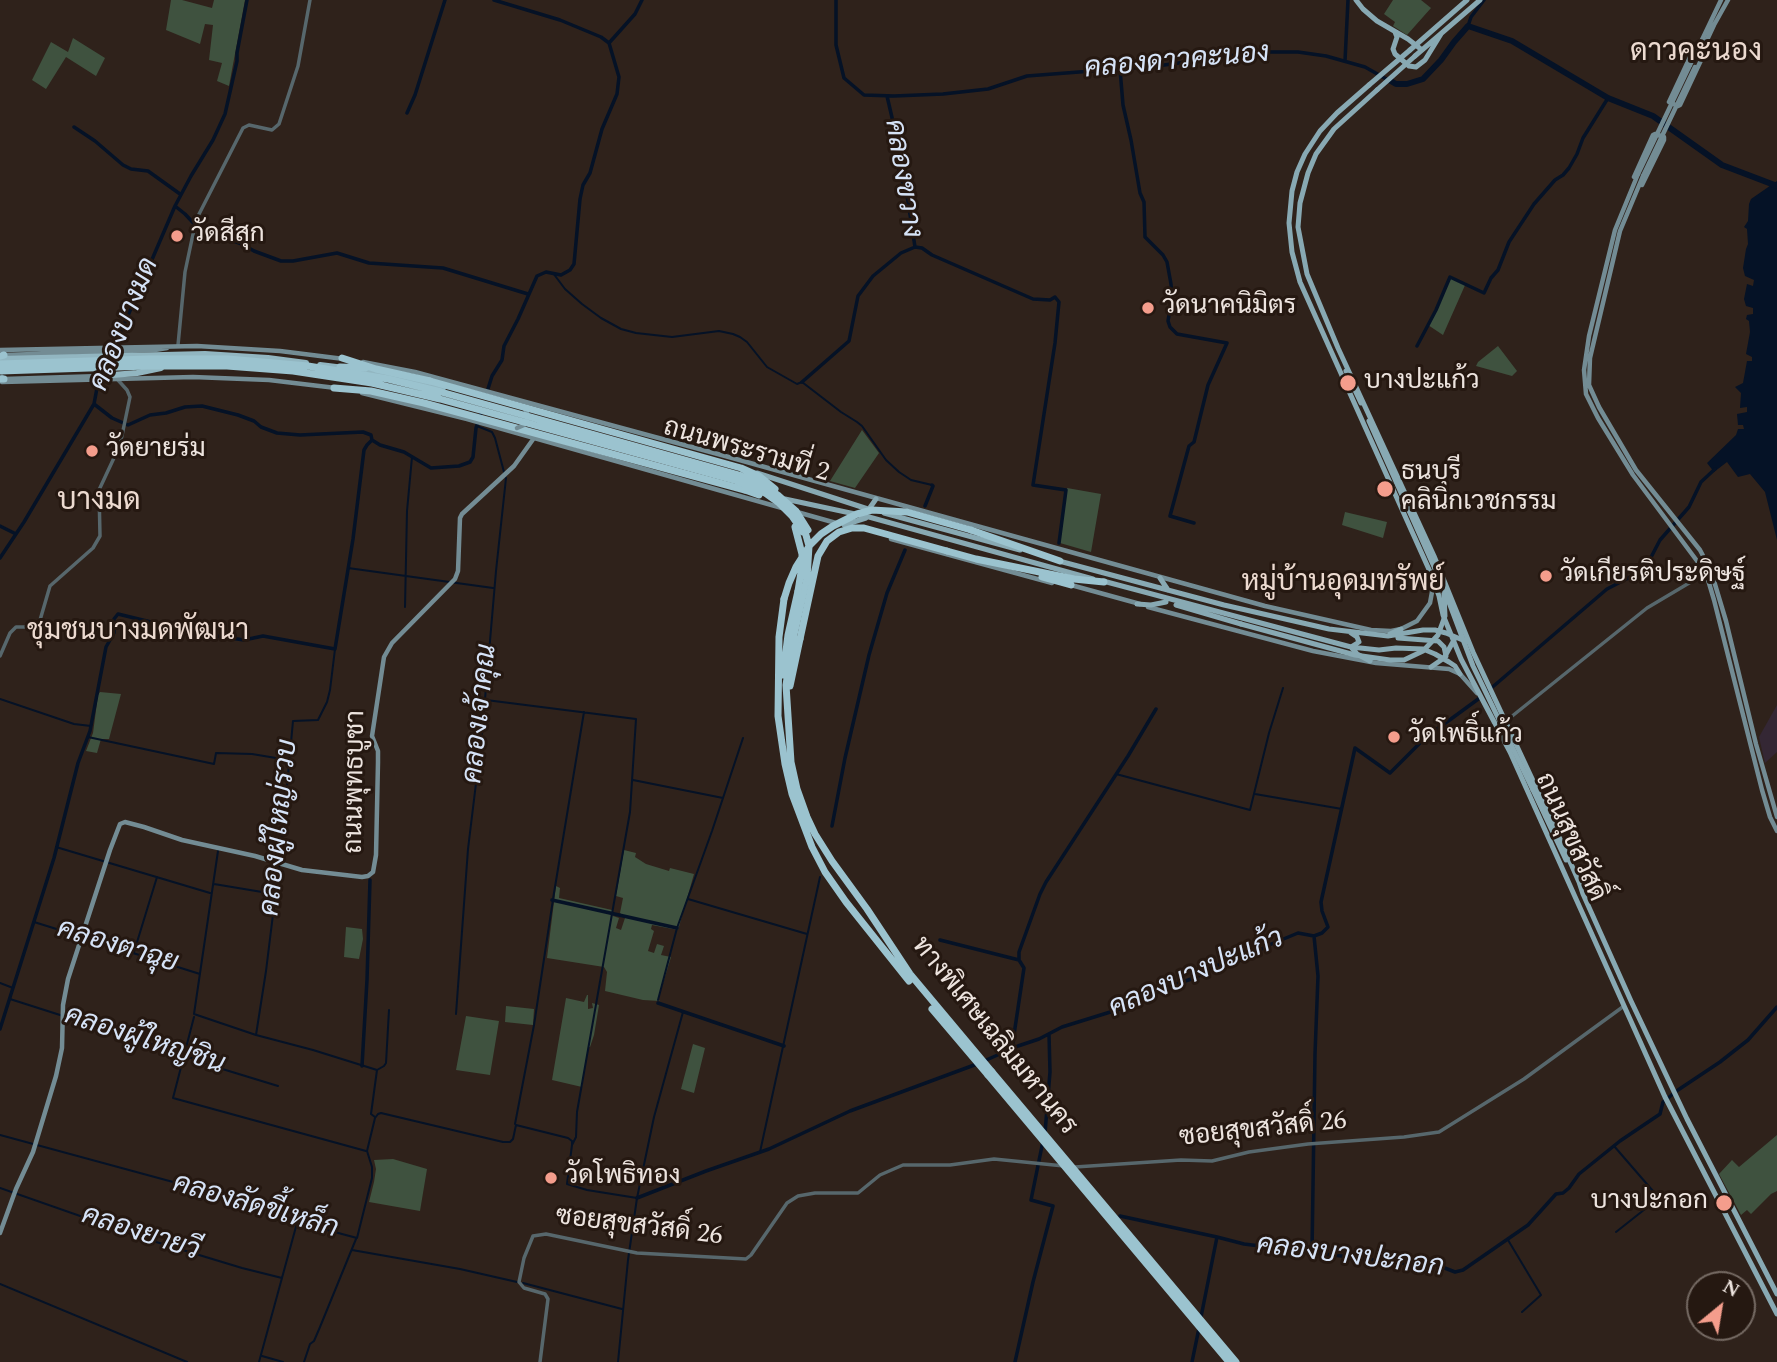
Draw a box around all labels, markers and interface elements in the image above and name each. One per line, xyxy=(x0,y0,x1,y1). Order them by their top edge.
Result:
district label: ดาวคะนอง xyxy=(1630,36,1762,72)
water label: คลองดาวคะนอง xyxy=(1083,38,1271,88)
water label: คลองขวาง xyxy=(875,117,927,241)
place label: วัดสีสุก xyxy=(191,220,265,252)
marker: วัดสีสุก xyxy=(169,228,185,244)
water label: คลองบางมด xyxy=(84,254,168,396)
place label: วัดนาคนิมิตร xyxy=(1162,292,1296,324)
marker: วัดนาคนิมิตร xyxy=(1140,300,1156,316)
place label: บางปะแก้ว xyxy=(1364,367,1479,399)
marker: บางปะแก้ว xyxy=(1338,373,1358,393)
street label: ถนนพระรามที่ 2 xyxy=(659,413,833,491)
place label: วัดยายร่ม xyxy=(106,435,206,467)
marker: วัดยายร่ม xyxy=(84,443,100,459)
place label: ธนบุรี คลินิกเวชกรรม xyxy=(1401,458,1557,520)
marker: ธนบุรี คลินิกเวชกรรม xyxy=(1375,479,1395,499)
district label: บางมด xyxy=(57,485,141,521)
place label: วัดเกียรติประดิษฐ์ xyxy=(1560,560,1745,592)
district label: หมู่บ้านอุดมทรัพย์ xyxy=(1242,568,1444,602)
marker: วัดเกียรติประดิษฐ์ xyxy=(1538,568,1554,584)
district label: ชุมชนบางมดพัฒนา xyxy=(27,617,249,651)
water label: คลองเจ้าคุณ xyxy=(458,643,506,785)
street label: ถนนพุทธบูชา xyxy=(340,710,374,854)
place label: วัดโพธิ์แก้ว xyxy=(1408,721,1523,753)
marker: วัดโพธิ์แก้ว xyxy=(1386,729,1402,745)
water label: คลองผู้ใหญ่รวบ xyxy=(255,738,307,918)
street label: ถนนสุขสวัสดิ์ xyxy=(1527,769,1611,907)
water label: คลองตาฉุย xyxy=(52,914,182,982)
water label: คลองบางปะแก้ว xyxy=(1105,923,1289,1027)
street label: ทางพิเศษเฉลิมมหานคร xyxy=(904,932,1082,1142)
water label: คลองผู้ใหญ่ชิน xyxy=(60,1000,228,1084)
street label: ซอยสุขสวัสดิ์ 26 xyxy=(1178,1107,1348,1155)
place label: วัดโพธิทอง xyxy=(565,1162,681,1194)
water label: คลองลัดขี้เหล็ก xyxy=(168,1168,342,1248)
marker: วัดโพธิทอง xyxy=(543,1170,559,1186)
place label: บางปะกอก xyxy=(1591,1187,1708,1219)
marker: บางปะกอก xyxy=(1714,1193,1734,1213)
water label: คลองยายวี xyxy=(77,1200,203,1270)
street label: ซอยสุขสวัสดิ์ 26 xyxy=(554,1202,724,1254)
water label: คลองบางปะกอก xyxy=(1254,1230,1446,1286)
north arrow xyxy=(1686,1271,1756,1341)
text: N xyxy=(1717,1273,1745,1306)

